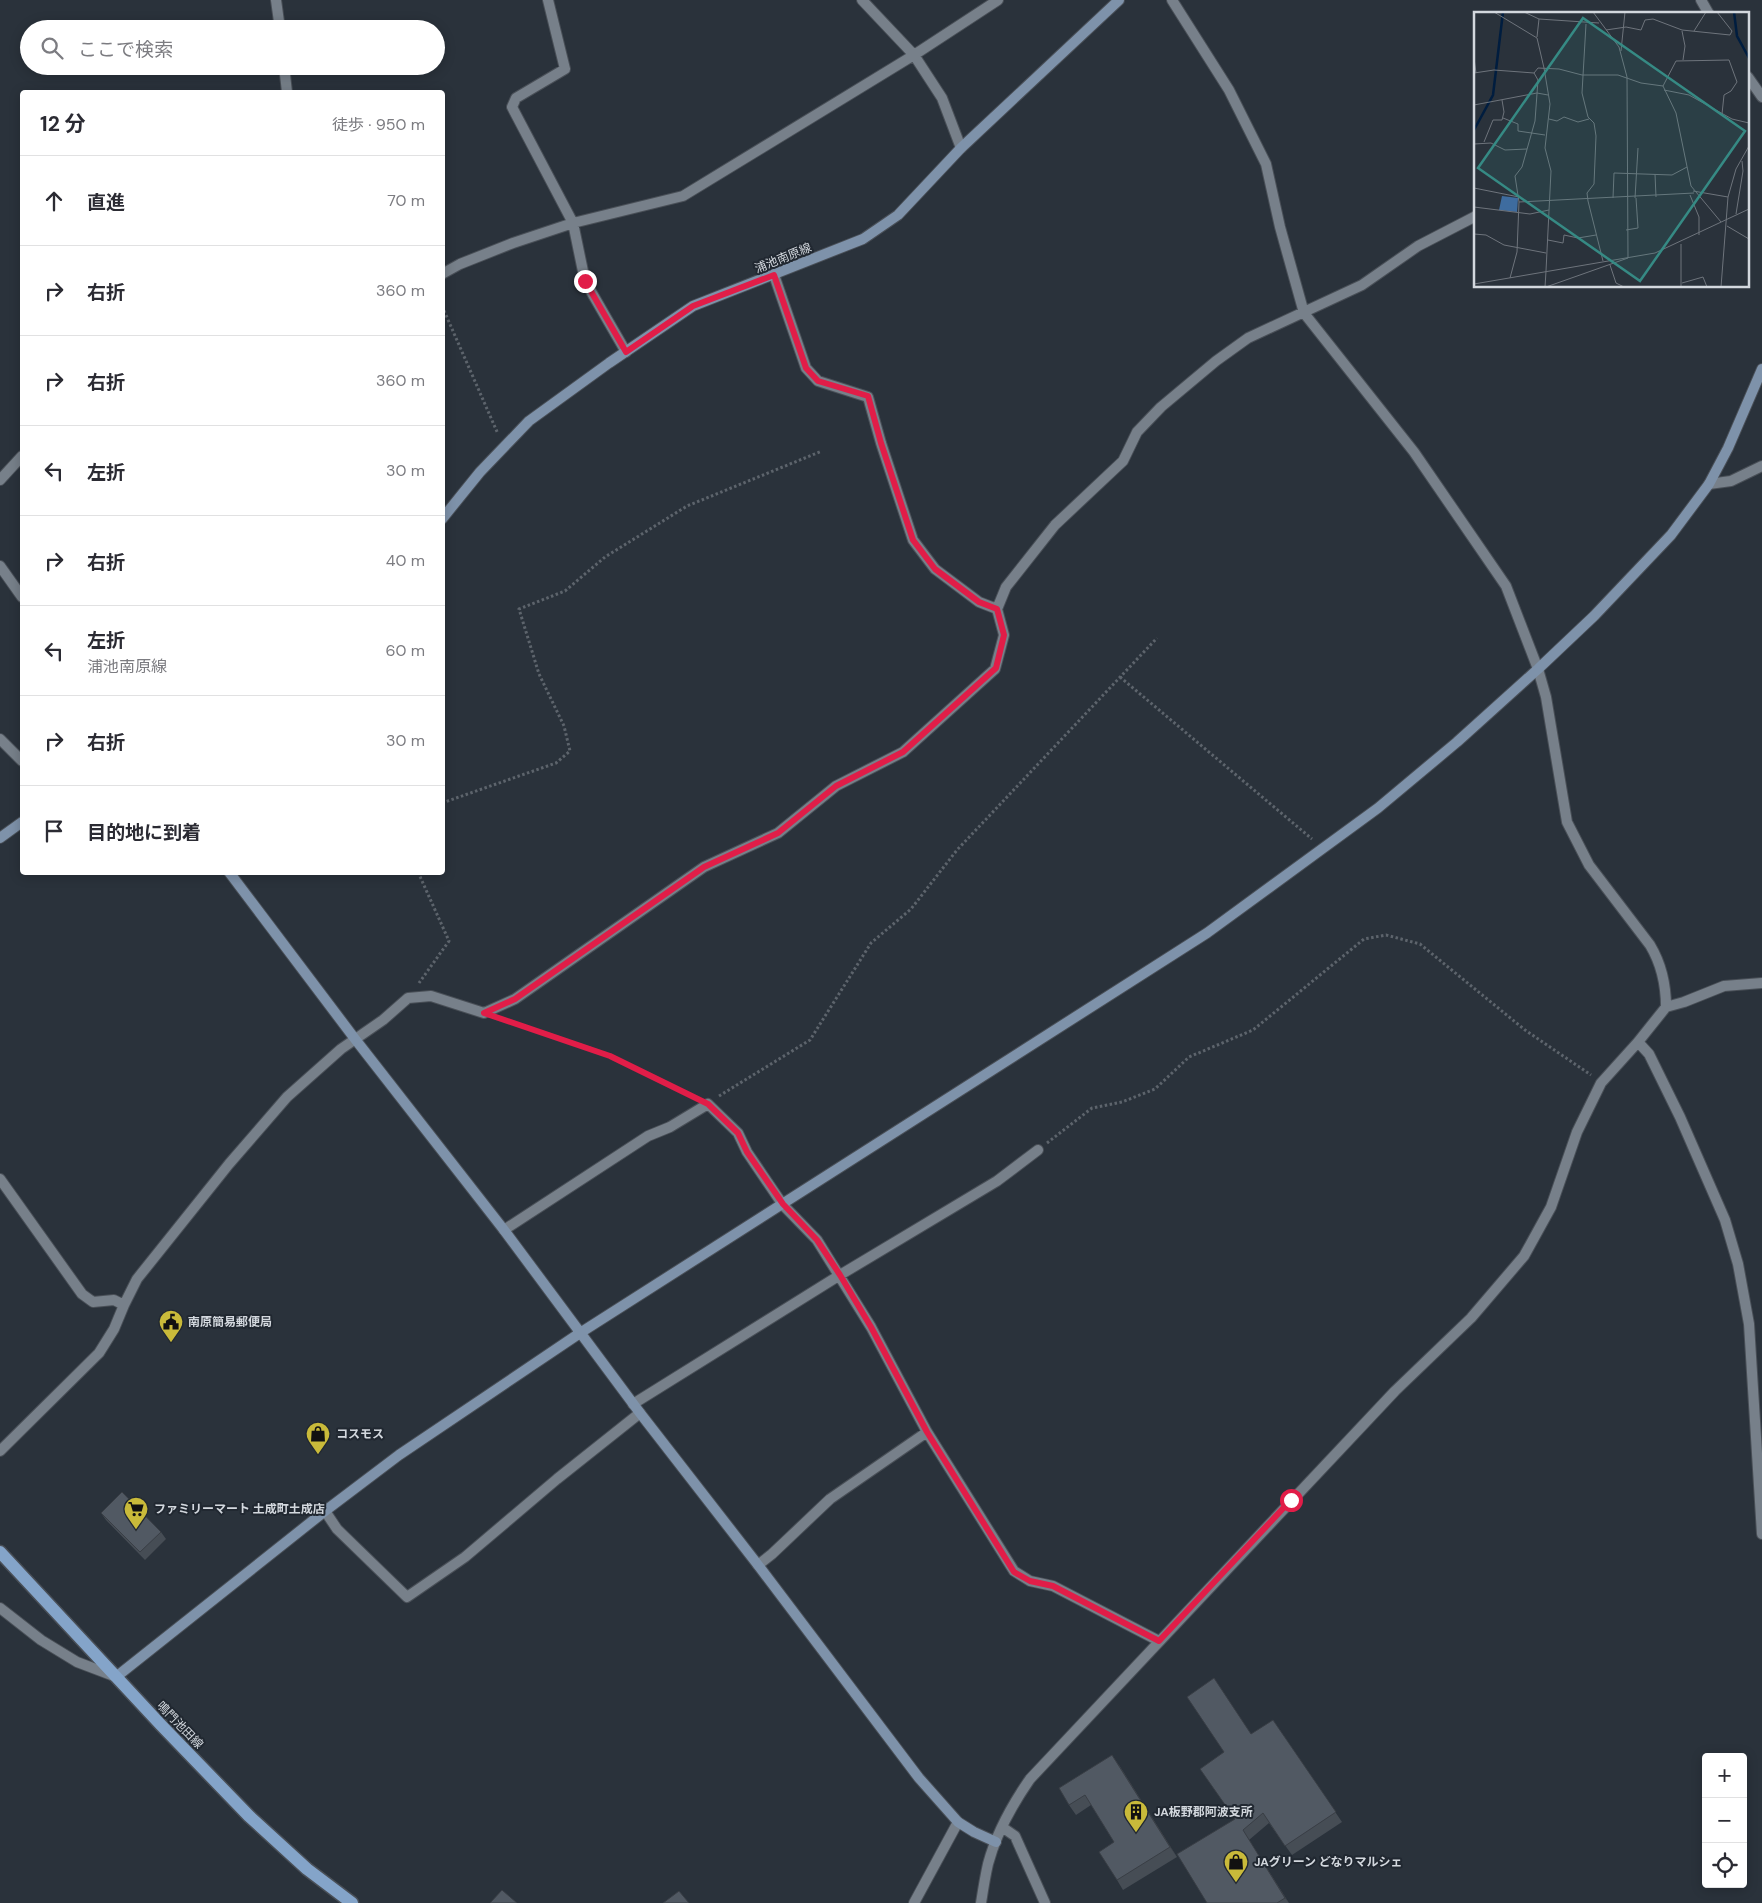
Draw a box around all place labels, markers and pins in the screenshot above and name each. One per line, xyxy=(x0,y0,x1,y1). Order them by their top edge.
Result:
public building icon: 南原簡易郵便局 xyxy=(158,1309,184,1343)
place label: 南原簡易郵便局 xyxy=(188,1314,272,1330)
shop icon: コスモス xyxy=(305,1421,331,1455)
place label: コスモス xyxy=(336,1426,384,1442)
supermarket icon: ファミリーマート 土成町土成店 xyxy=(123,1496,149,1530)
place label: ファミリーマート 土成町土成店 xyxy=(154,1501,325,1517)
building icon: JA板野郡阿波支所 xyxy=(1123,1799,1149,1833)
place label: JA板野郡阿波支所 xyxy=(1154,1804,1253,1820)
shop icon: JAグリーン どなりマルシェ xyxy=(1223,1849,1249,1883)
place label: JAグリーン どなりマルシェ xyxy=(1254,1854,1403,1870)

